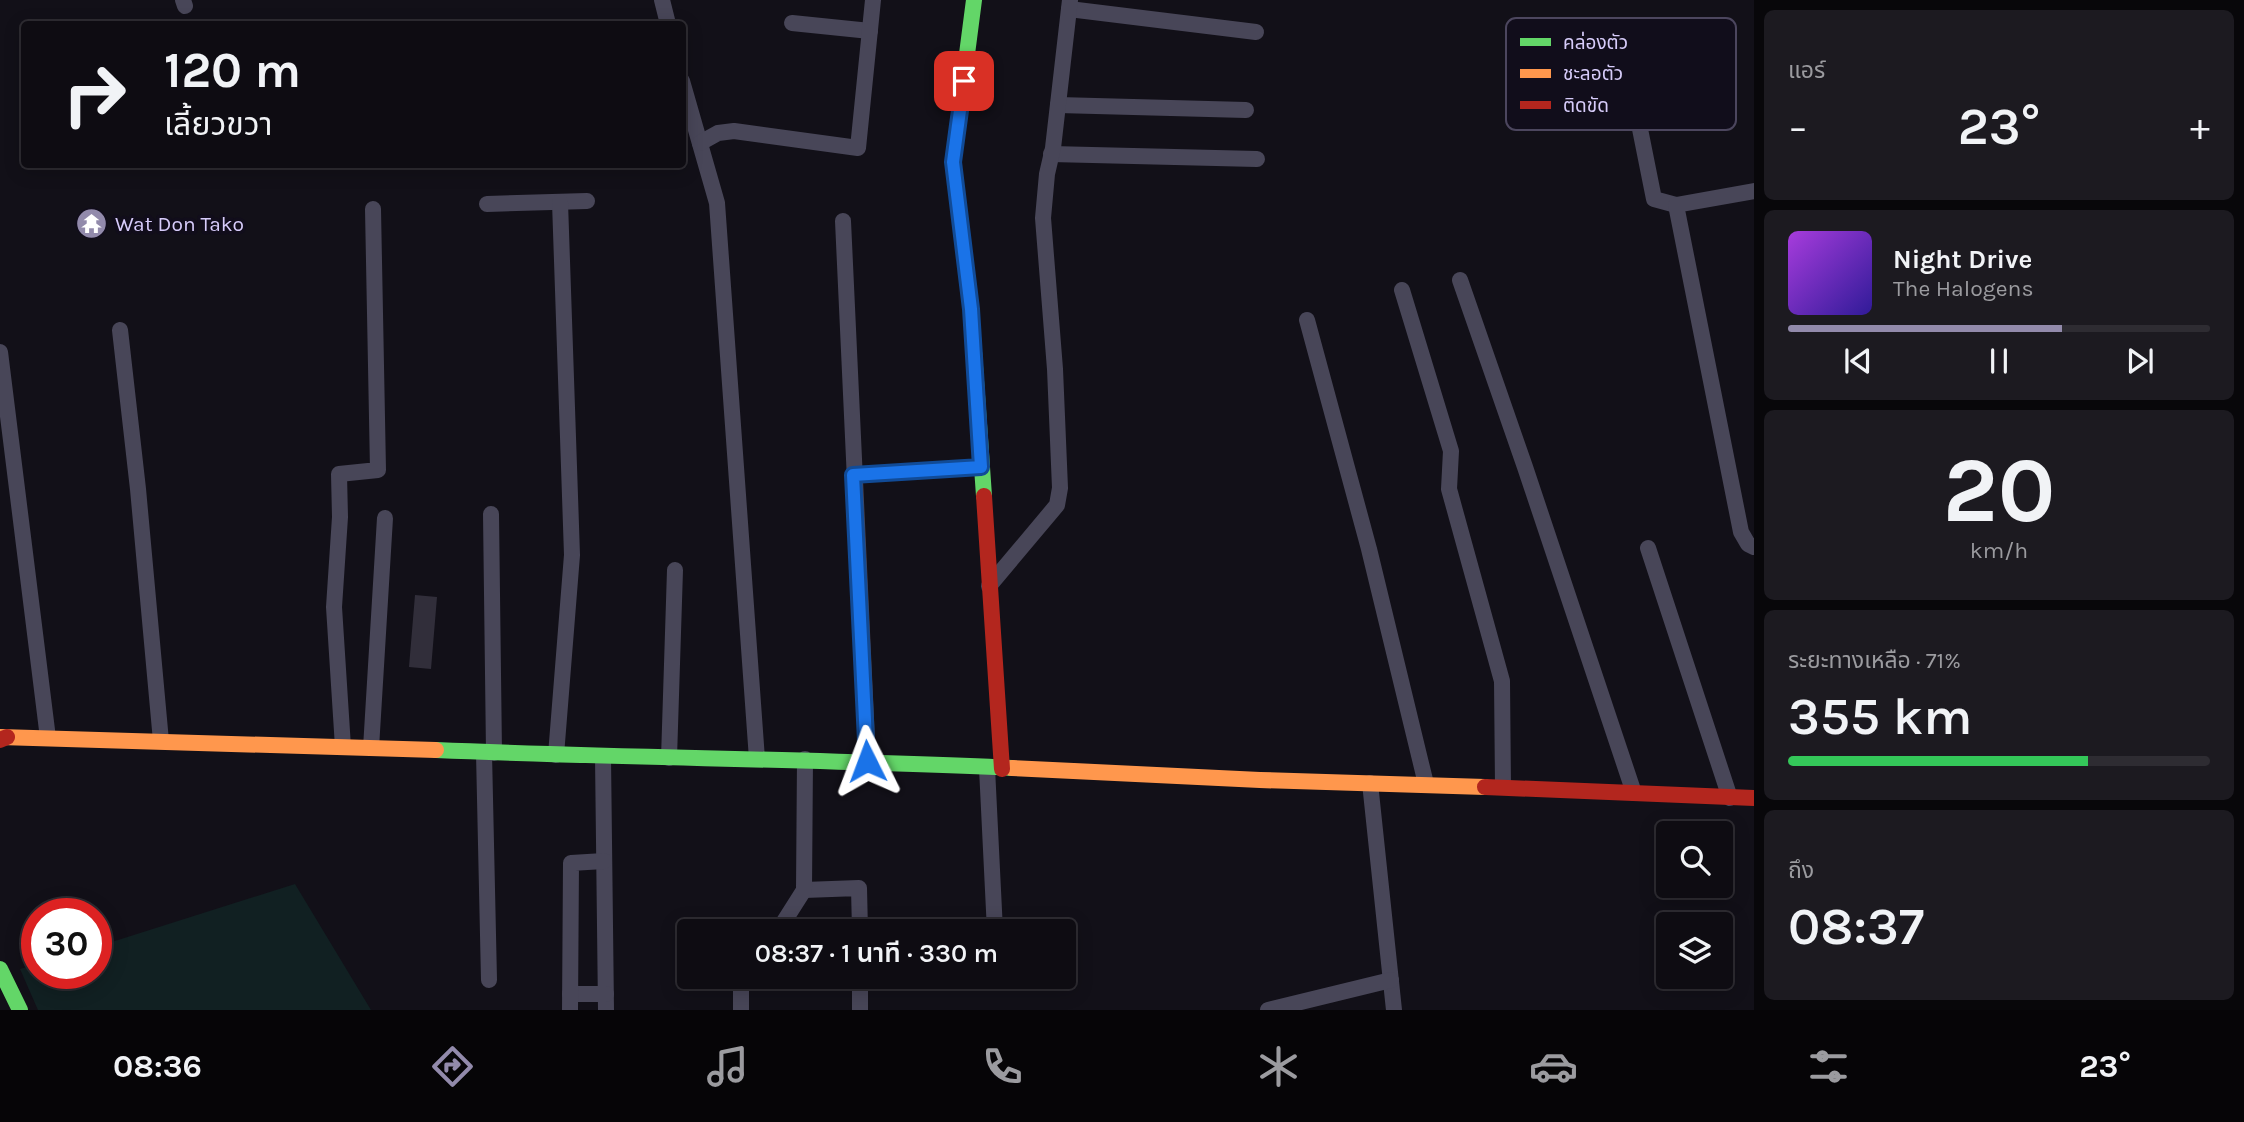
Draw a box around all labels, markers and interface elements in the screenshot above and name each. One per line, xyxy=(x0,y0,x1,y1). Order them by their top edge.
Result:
legend xyxy=(1506,18,1736,130)
text: คล่องตัว xyxy=(1563,31,1628,54)
text: 120 m xyxy=(164,42,301,99)
icon: right xyxy=(49,49,140,140)
pin xyxy=(934,51,994,111)
text: แอร์ xyxy=(1788,57,1825,84)
icon: arrive xyxy=(945,62,983,100)
text: ชะลอตัว xyxy=(1563,63,1623,85)
text: ติดขัด xyxy=(1563,95,1609,117)
text: 23° xyxy=(1958,96,2040,157)
text: − xyxy=(1788,105,1808,150)
text: + xyxy=(2190,105,2210,150)
text: เลี้ยวขวา xyxy=(164,106,272,143)
temple icon: Wat Don Tako xyxy=(75,207,109,241)
place label: Wat Don Tako xyxy=(115,212,244,236)
text: Night Drive xyxy=(1893,244,2032,275)
text: The Halogens xyxy=(1893,275,2033,302)
icon: previous xyxy=(1839,342,1877,380)
icon: pause xyxy=(1980,342,2018,380)
icon: next xyxy=(2121,342,2159,380)
text: 20 xyxy=(1943,438,2055,544)
text: km/h xyxy=(1970,537,2028,564)
text: ระยะทางเหลือ · 71% xyxy=(1788,647,1961,674)
text: 355 km xyxy=(1788,686,1972,747)
position arrow xyxy=(830,724,904,798)
map controls xyxy=(1656,821,1733,989)
button: search xyxy=(1656,821,1733,898)
text: ถึง xyxy=(1788,857,1814,884)
text: 08:37 xyxy=(1788,896,1924,957)
speed limit sign: 30 xyxy=(21,898,112,989)
button: layers xyxy=(1656,912,1733,989)
text: 08:37 · 1 นาที · 330 m xyxy=(755,938,998,969)
icon: directions xyxy=(428,1042,477,1091)
icon: music xyxy=(703,1042,752,1091)
icon: phone xyxy=(978,1042,1027,1091)
icon: climate xyxy=(1254,1042,1303,1091)
icon: car xyxy=(1529,1042,1578,1091)
icon: filters xyxy=(1804,1042,1853,1091)
text: 08:36 xyxy=(113,1048,202,1085)
text: 23° xyxy=(2079,1048,2131,1085)

